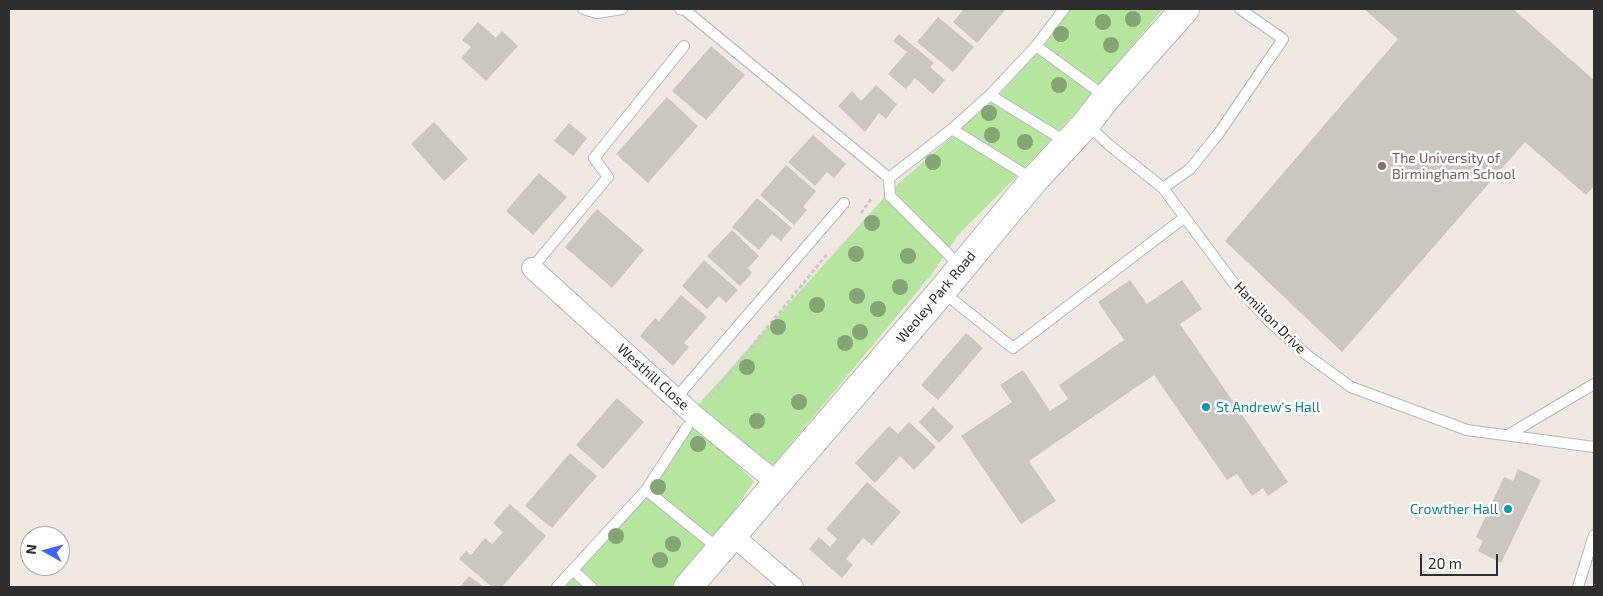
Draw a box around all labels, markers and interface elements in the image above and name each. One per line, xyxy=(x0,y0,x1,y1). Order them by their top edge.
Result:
place label: The University of Birmingham School xyxy=(1392,150,1516,182)
marker: The University of Birmingham School xyxy=(1376,160,1388,172)
street label: Weoley Park Road xyxy=(893,248,979,346)
street label: Hamilton Drive xyxy=(1231,279,1309,357)
street label: Westhill Close xyxy=(614,340,692,414)
place label: St Andrew's Hall xyxy=(1216,399,1320,415)
marker: St Andrew's Hall xyxy=(1200,401,1212,413)
place label: Crowther Hall xyxy=(1410,501,1498,517)
marker: Crowther Hall xyxy=(1502,503,1514,515)
north arrow xyxy=(20,526,70,576)
text: N xyxy=(22,543,40,555)
scale bar xyxy=(1423,544,1500,576)
text: 20 m xyxy=(1428,554,1462,572)

